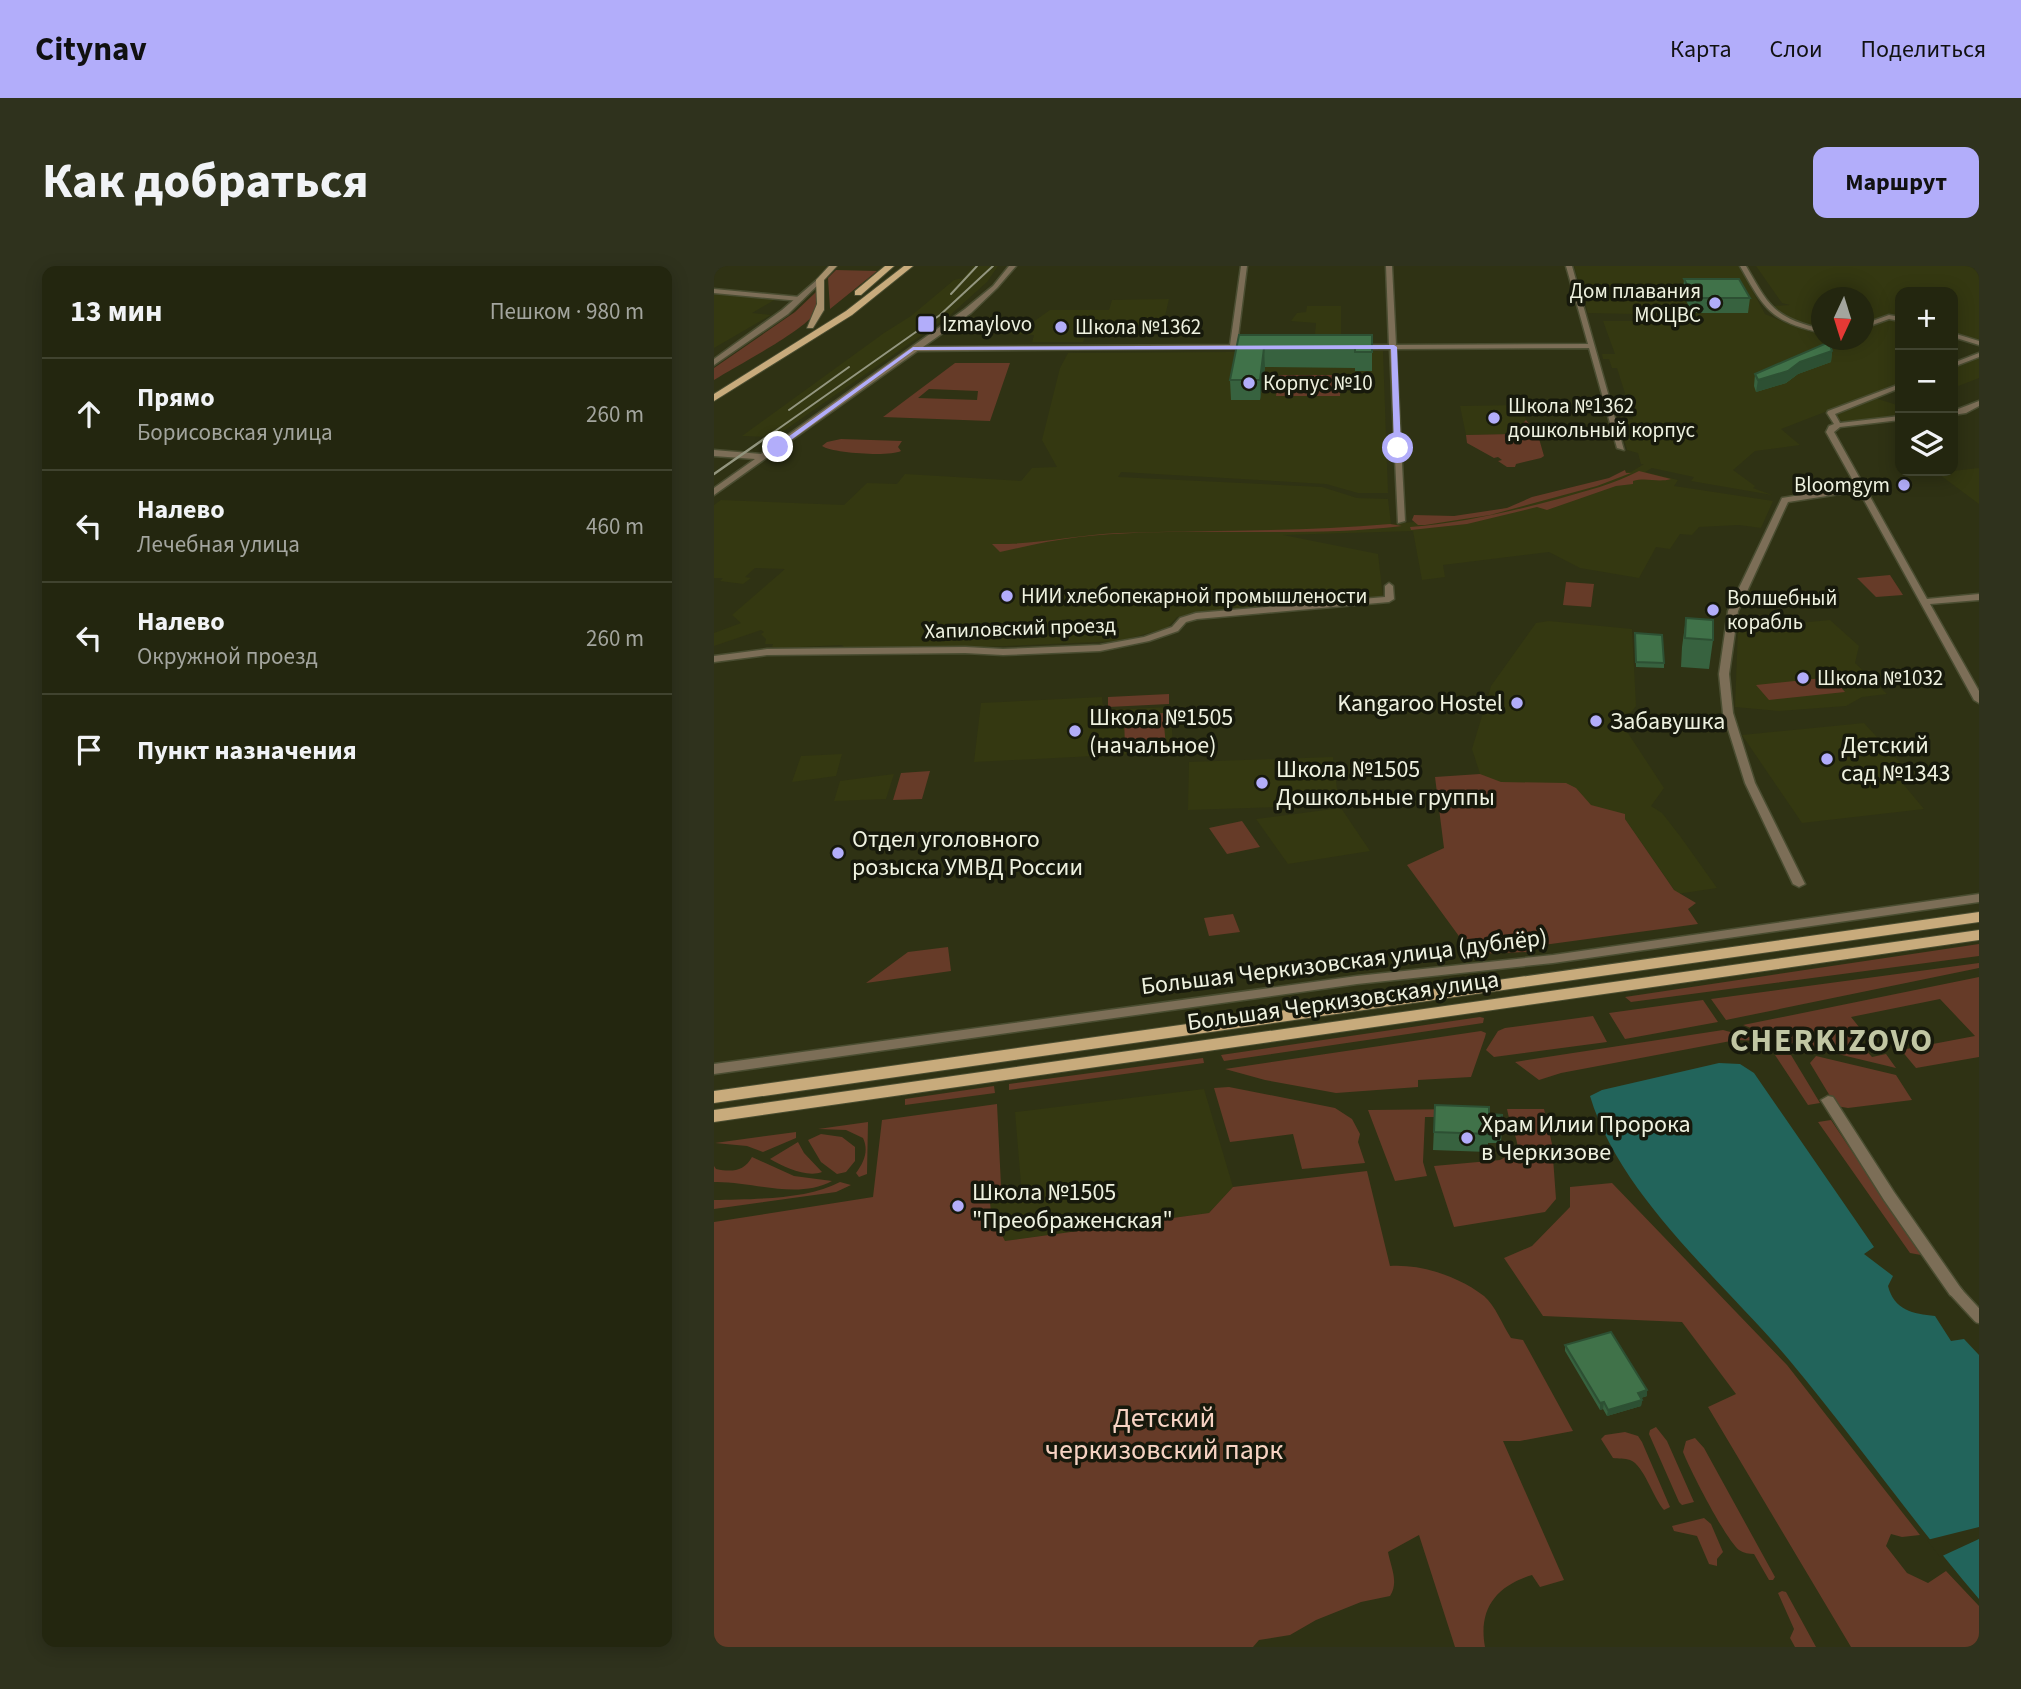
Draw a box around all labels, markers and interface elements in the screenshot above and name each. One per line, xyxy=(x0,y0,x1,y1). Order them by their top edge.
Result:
text: Citynav xyxy=(35,26,147,73)
text: Карта xyxy=(1670,32,1732,67)
text: Слои xyxy=(1770,32,1823,67)
text: Поделиться xyxy=(1861,32,1986,67)
text: Как добраться xyxy=(42,147,369,217)
button: Маршрут xyxy=(1813,147,1979,218)
place label: Дом плавания МОЦВС xyxy=(1569,276,1701,330)
north arrow xyxy=(1811,287,1874,350)
map controls xyxy=(1895,287,1958,476)
button: + xyxy=(1895,287,1958,350)
text: 13 мин xyxy=(70,290,162,333)
text: Пешком · 980 m xyxy=(490,295,644,328)
marker: Дом плавания МОЦВС xyxy=(1707,295,1723,311)
place label: Izmaylovo xyxy=(942,309,1032,339)
place label: Школа №1362 xyxy=(1075,312,1201,342)
marker: Izmaylovo xyxy=(916,314,936,334)
marker: Школа №1362 xyxy=(1053,319,1069,335)
button: − xyxy=(1895,350,1958,413)
place label: Корпус №10 xyxy=(1263,368,1373,398)
marker: Корпус №10 xyxy=(1241,375,1257,391)
text: Прямо xyxy=(137,379,215,416)
place label: Школа №1362 дошкольный корпус xyxy=(1508,391,1696,445)
icon: ahead xyxy=(70,395,108,433)
text: 260 m xyxy=(586,398,644,431)
marker: Школа №1362 дошкольный корпус xyxy=(1486,410,1502,426)
button: layers xyxy=(1895,413,1958,476)
text: Борисовская улица xyxy=(137,416,333,449)
route end xyxy=(762,431,793,462)
route start xyxy=(1382,432,1413,463)
place label: Bloomgym xyxy=(1794,470,1890,500)
marker: Bloomgym xyxy=(1896,477,1912,493)
text: Налево xyxy=(137,491,225,528)
icon: left xyxy=(70,507,108,545)
text: 460 m xyxy=(586,510,644,543)
text: Лечебная улица xyxy=(137,528,300,561)
place label: НИИ хлебопекарной промышлености xyxy=(1021,581,1367,611)
place label: Волшебный корабль xyxy=(1727,583,1837,637)
marker: НИИ хлебопекарной промышлености xyxy=(999,588,1015,604)
marker: Волшебный корабль xyxy=(1705,602,1721,618)
text: Налево xyxy=(137,603,225,640)
street label: Хапиловский проезд xyxy=(924,610,1116,646)
icon: left xyxy=(70,619,108,657)
text: 260 m xyxy=(586,622,644,655)
text: Окружной проезд xyxy=(137,640,318,673)
place label: Школа №1032 xyxy=(1817,663,1943,693)
marker: Школа №1032 xyxy=(1795,670,1811,686)
place label: Kangaroo Hostel xyxy=(1337,686,1503,721)
marker: Kangaroo Hostel xyxy=(1509,695,1525,711)
place label: Школа №1505 (начальное) xyxy=(1089,700,1233,763)
place label: Забавушка xyxy=(1610,704,1725,739)
marker: Забавушка xyxy=(1588,713,1604,729)
marker: Школа №1505 (начальное) xyxy=(1067,723,1083,739)
place label: Детский сад №1343 xyxy=(1841,728,1951,791)
icon: arrive xyxy=(70,731,108,769)
text: Пункт назначения xyxy=(137,732,357,769)
marker: Детский сад №1343 xyxy=(1819,751,1835,767)
place label: Школа №1505 Дошкольные группы xyxy=(1276,752,1495,815)
marker: Школа №1505 Дошкольные группы xyxy=(1254,775,1270,791)
place label: Отдел уголовного розыска УМВД России xyxy=(852,822,1083,885)
marker: Отдел уголовного розыска УМВД России xyxy=(830,845,846,861)
street label: Большая Черкизовская улица (дублёр) xyxy=(1139,923,1549,1001)
street label: Большая Черкизовская улица xyxy=(1185,965,1501,1037)
district label: CHERKIZOVO xyxy=(1730,1018,1934,1064)
place label: Храм Илии Пророка в Черкизове xyxy=(1481,1107,1691,1170)
marker: Храм Илии Пророка в Черкизове xyxy=(1459,1130,1475,1146)
place label: Школа №1505 "Преображенская" xyxy=(972,1175,1173,1238)
marker: Школа №1505 "Преображенская" xyxy=(950,1198,966,1214)
park label: Детский черкизовский парк xyxy=(1045,1398,1283,1470)

